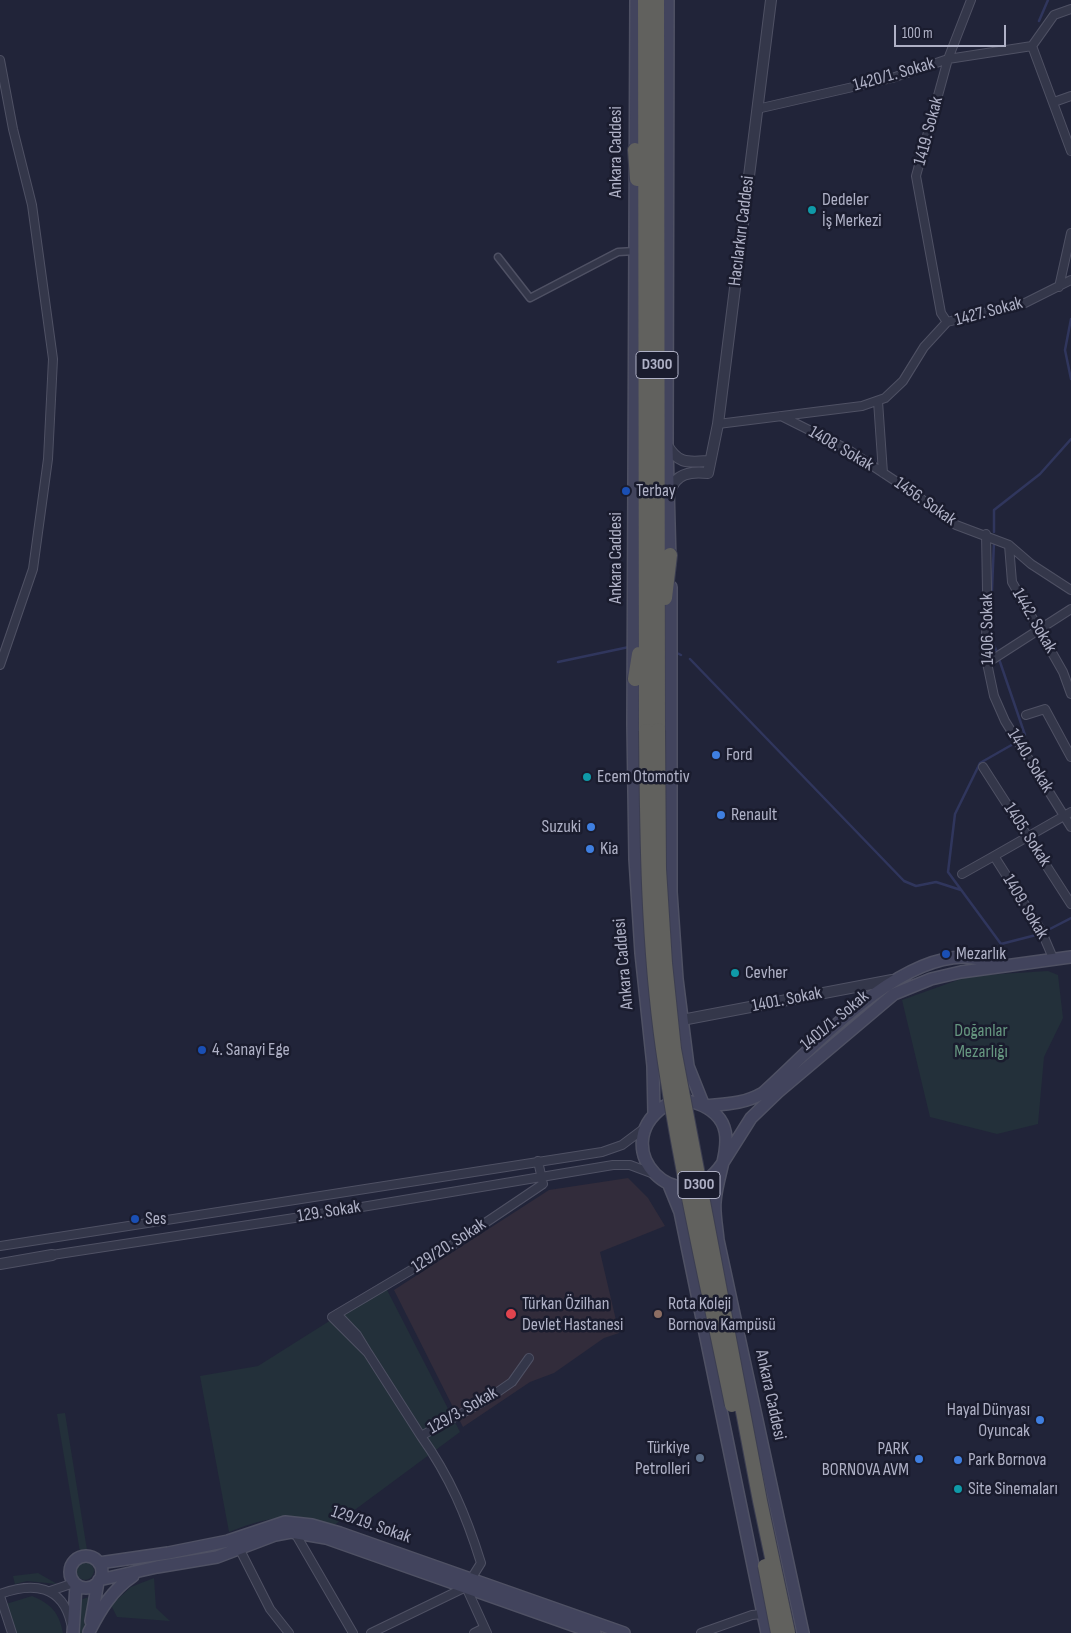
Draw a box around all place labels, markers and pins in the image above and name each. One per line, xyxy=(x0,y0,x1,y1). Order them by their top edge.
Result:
place label: Dedeler İş Merkezi xyxy=(822,189,882,232)
marker: Dedeler İş Merkezi xyxy=(806,204,818,216)
place label: Terbay xyxy=(636,480,676,502)
marker: Terbay xyxy=(620,485,632,497)
place label: Ford xyxy=(726,744,752,766)
marker: Ford xyxy=(710,749,722,761)
place label: Ecem Otomotiv xyxy=(597,766,690,788)
marker: Ecem Otomotiv xyxy=(581,771,593,783)
place label: Renault xyxy=(731,804,777,826)
marker: Renault xyxy=(715,809,727,821)
place label: Suzuki xyxy=(542,816,581,838)
marker: Suzuki xyxy=(585,821,597,833)
place label: Kia xyxy=(600,838,618,860)
marker: Kia xyxy=(584,843,596,855)
place label: Mezarlık xyxy=(956,943,1006,965)
marker: Mezarlık xyxy=(940,948,952,960)
place label: Cevher xyxy=(745,962,788,984)
marker: Cevher xyxy=(729,967,741,979)
place label: 4. Sanayi Ege xyxy=(212,1039,290,1061)
marker: 4. Sanayi Ege xyxy=(196,1044,208,1056)
place label: Ses xyxy=(145,1208,166,1230)
marker: Ses xyxy=(129,1213,141,1225)
place label: Türkan Özilhan Devlet Hastanesi xyxy=(522,1293,623,1336)
place label: Rota Koleji Bornova Kampüsü xyxy=(668,1293,776,1336)
marker: Türkan Özilhan Devlet Hastanesi xyxy=(504,1307,518,1321)
marker: Rota Koleji Bornova Kampüsü xyxy=(652,1308,664,1320)
place label: Hayal Dünyası Oyuncak xyxy=(947,1399,1030,1442)
marker: Hayal Dünyası Oyuncak xyxy=(1034,1414,1046,1426)
place label: Türkiye Petrolleri xyxy=(635,1437,690,1480)
place label: PARK BORNOVA AVM xyxy=(822,1438,909,1480)
place label: Park Bornova xyxy=(968,1449,1046,1471)
marker: Türkiye Petrolleri xyxy=(694,1452,706,1464)
marker: PARK BORNOVA AVM xyxy=(913,1453,925,1465)
marker: Park Bornova xyxy=(952,1454,964,1466)
place label: Site Sinemaları xyxy=(968,1478,1058,1500)
marker: Site Sinemaları xyxy=(952,1483,964,1495)

